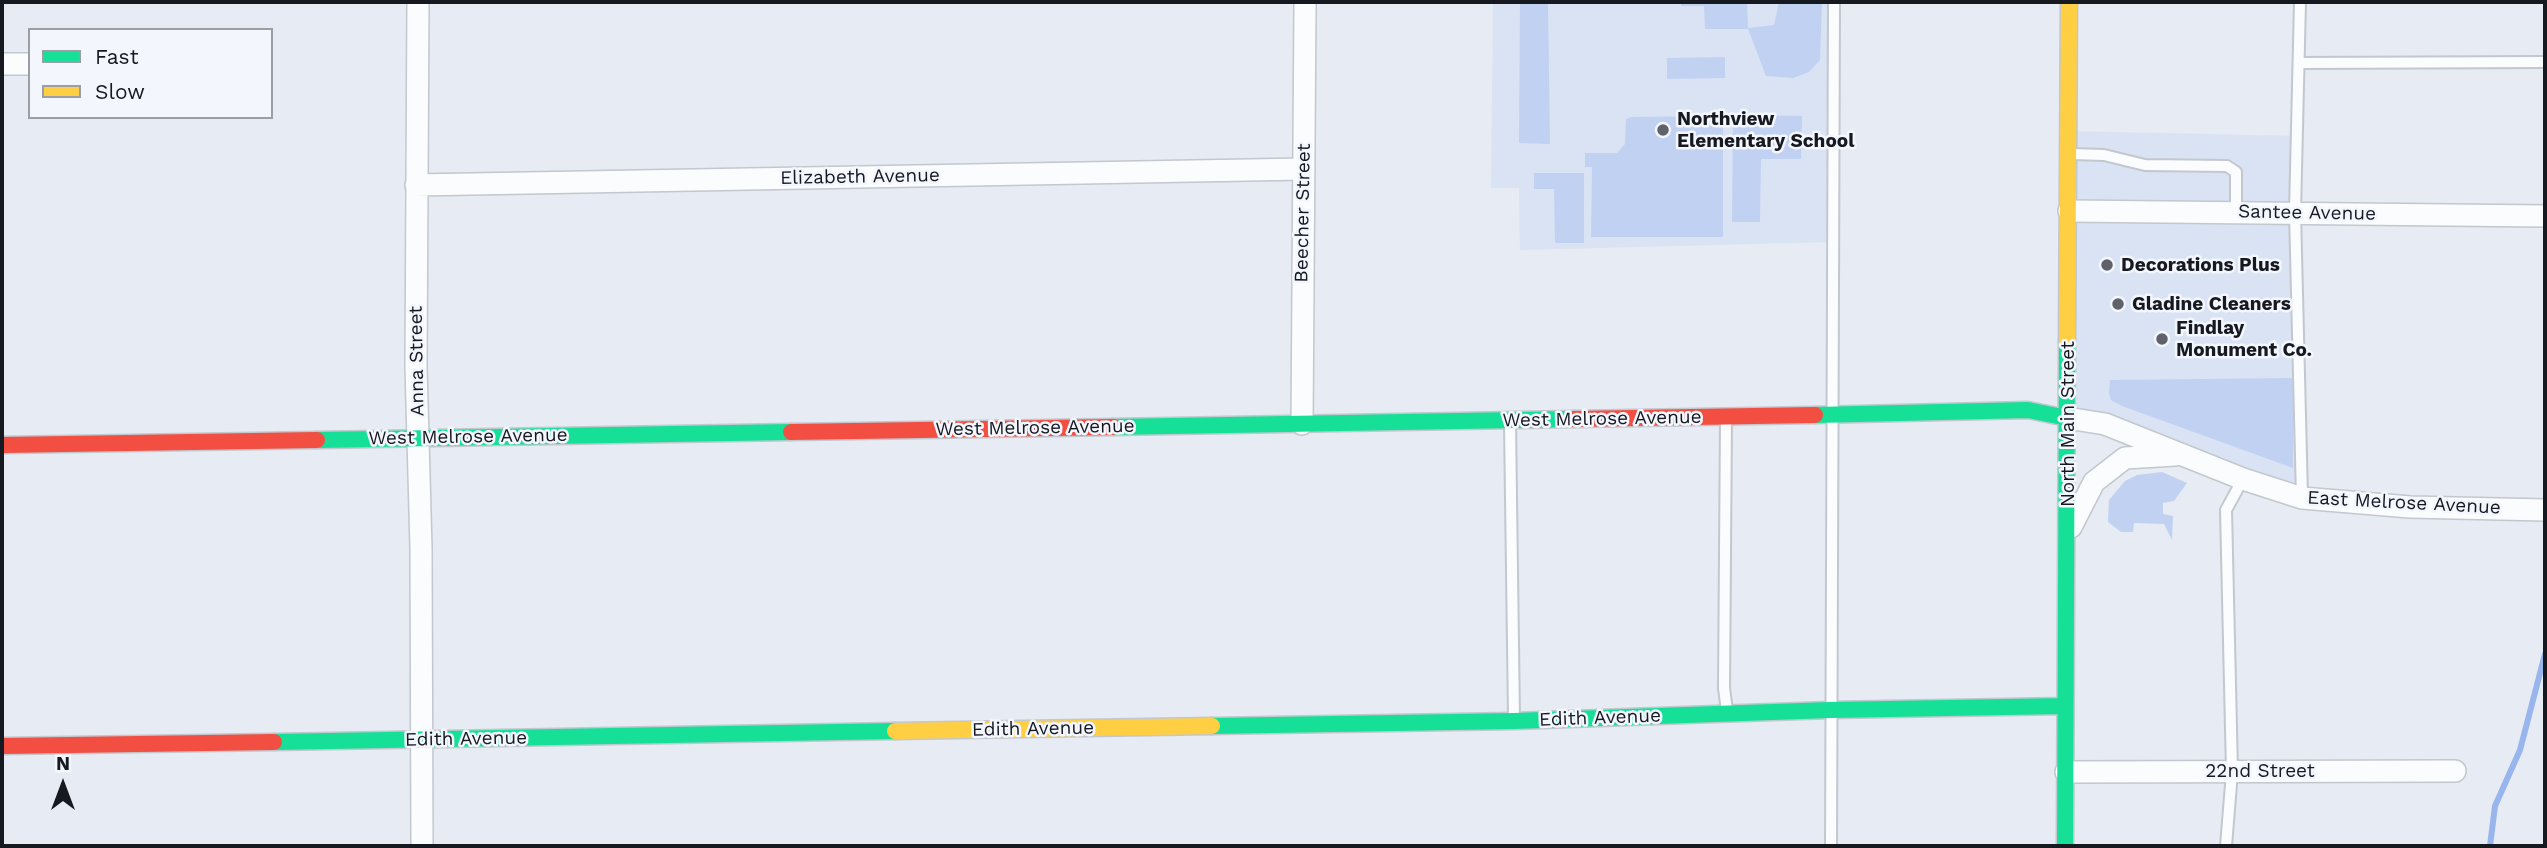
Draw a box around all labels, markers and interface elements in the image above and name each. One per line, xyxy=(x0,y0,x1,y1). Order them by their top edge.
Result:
legend xyxy=(28,28,273,119)
text: Fast xyxy=(95,44,139,69)
text: Slow xyxy=(95,79,145,104)
place label: Northview Elementary School xyxy=(1677,108,1854,152)
marker: Northview Elementary School xyxy=(1655,122,1671,138)
street label: Beecher Street xyxy=(1290,143,1316,283)
street label: Elizabeth Avenue xyxy=(780,164,940,190)
street label: Santee Avenue xyxy=(2238,200,2376,226)
place label: Decorations Plus xyxy=(2121,254,2280,276)
marker: Decorations Plus xyxy=(2099,257,2115,273)
place label: Gladine Cleaners xyxy=(2132,293,2291,315)
marker: Gladine Cleaners xyxy=(2110,296,2126,312)
street label: Anna Street xyxy=(405,306,429,416)
place label: Findlay Monument Co. xyxy=(2176,317,2312,361)
marker: Findlay Monument Co. xyxy=(2154,331,2170,347)
street label: North Main Street xyxy=(2057,341,2079,507)
street label: West Melrose Avenue xyxy=(1502,406,1702,432)
street label: West Melrose Avenue xyxy=(935,415,1135,441)
street label: West Melrose Avenue xyxy=(368,424,568,450)
street label: East Melrose Avenue xyxy=(2307,487,2501,519)
street label: Edith Avenue xyxy=(1539,704,1661,732)
street label: Edith Avenue xyxy=(972,717,1094,741)
street label: Edith Avenue xyxy=(405,727,527,751)
north arrow xyxy=(28,750,98,820)
text: N xyxy=(56,752,70,775)
street label: 22nd Street xyxy=(2205,760,2315,782)

